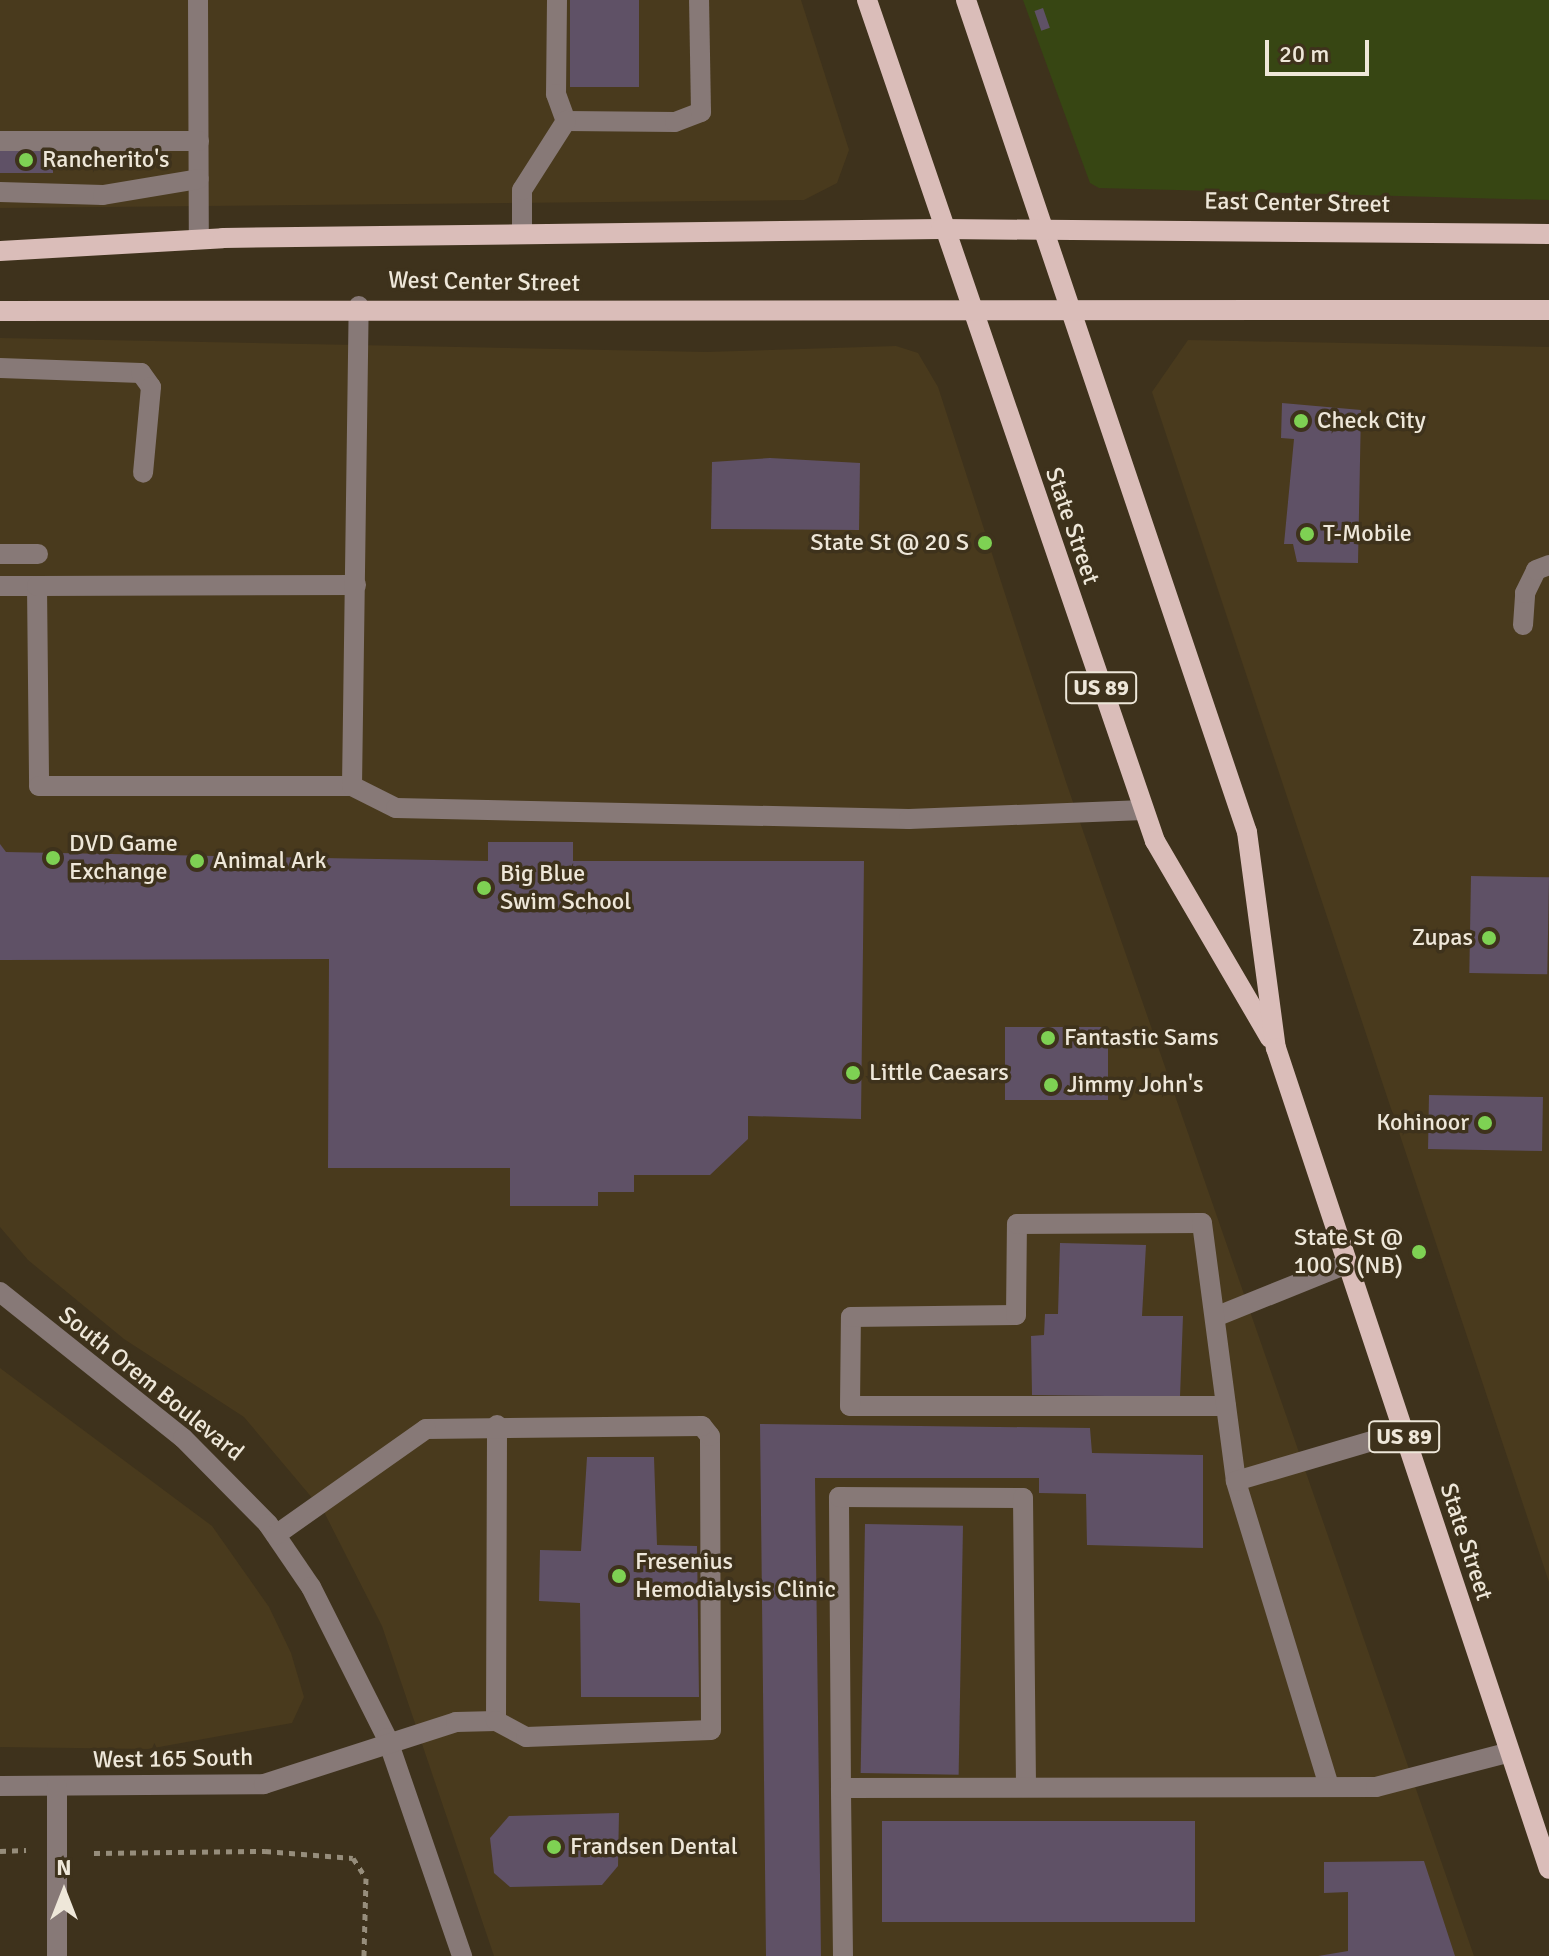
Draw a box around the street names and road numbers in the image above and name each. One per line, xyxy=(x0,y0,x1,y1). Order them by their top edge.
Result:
street label: East Center Street xyxy=(1204,187,1390,219)
street label: West Center Street xyxy=(388,266,580,298)
street label: State Street xyxy=(1039,464,1105,588)
road number: US 89 xyxy=(1065,670,1137,706)
street label: South Orem Boulevard xyxy=(53,1301,249,1467)
road number: US 89 xyxy=(1368,1419,1440,1455)
street label: State Street xyxy=(1434,1480,1498,1604)
street label: West 165 South xyxy=(93,1743,253,1775)

